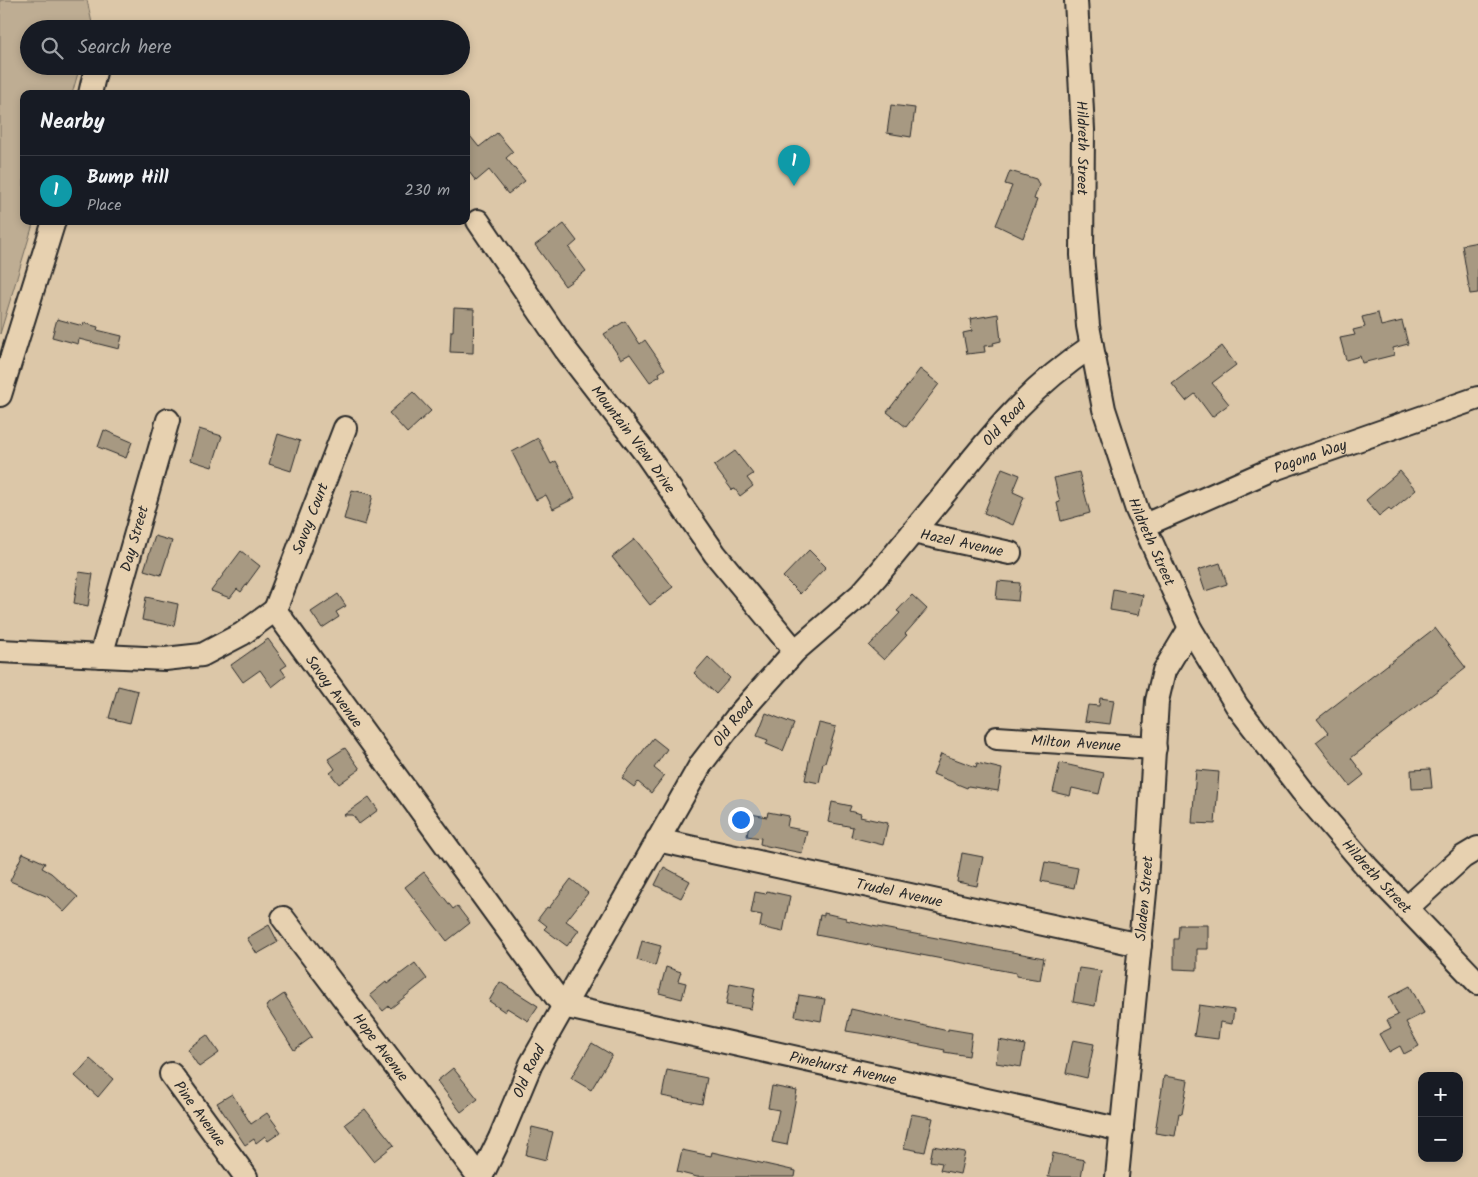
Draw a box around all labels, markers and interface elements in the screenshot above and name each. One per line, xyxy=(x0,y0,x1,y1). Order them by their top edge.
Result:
search box xyxy=(20,20,470,75)
text: Search here xyxy=(78,33,172,63)
icon: search xyxy=(38,34,66,62)
street label: Hildreth Street xyxy=(1068,100,1094,195)
text: Nearby xyxy=(40,106,105,139)
pin: 1 xyxy=(778,145,810,186)
text: Bump Hill xyxy=(87,163,169,193)
text: 1 xyxy=(54,178,58,203)
text: 230 m xyxy=(404,178,450,203)
text: Place xyxy=(87,193,121,218)
street label: Mountain View Drive xyxy=(584,380,681,499)
street label: Old Road xyxy=(977,394,1033,452)
street label: Pagona Way xyxy=(1271,433,1351,481)
street label: Savoy Court xyxy=(286,479,336,558)
street label: Hildreth Street xyxy=(1121,495,1181,590)
street label: Day Street xyxy=(114,503,156,575)
street label: Hazel Avenue xyxy=(918,523,1006,564)
street label: Savoy Avenue xyxy=(299,650,368,734)
street label: Old Road xyxy=(707,693,761,753)
street label: Milton Avenue xyxy=(1030,729,1122,759)
your location xyxy=(728,807,754,833)
street label: Hildreth Street xyxy=(1335,834,1417,920)
street label: Sladen Street xyxy=(1129,855,1161,942)
street label: Trudel Avenue xyxy=(853,873,945,915)
street label: Hope Avenue xyxy=(346,1008,414,1088)
street label: Old Road xyxy=(507,1040,553,1102)
street label: Pinehurst Avenue xyxy=(787,1046,899,1093)
map controls xyxy=(1418,1072,1463,1162)
button: + xyxy=(1418,1072,1463,1117)
street label: Pine Avenue xyxy=(167,1076,231,1152)
button: − xyxy=(1418,1117,1463,1162)

